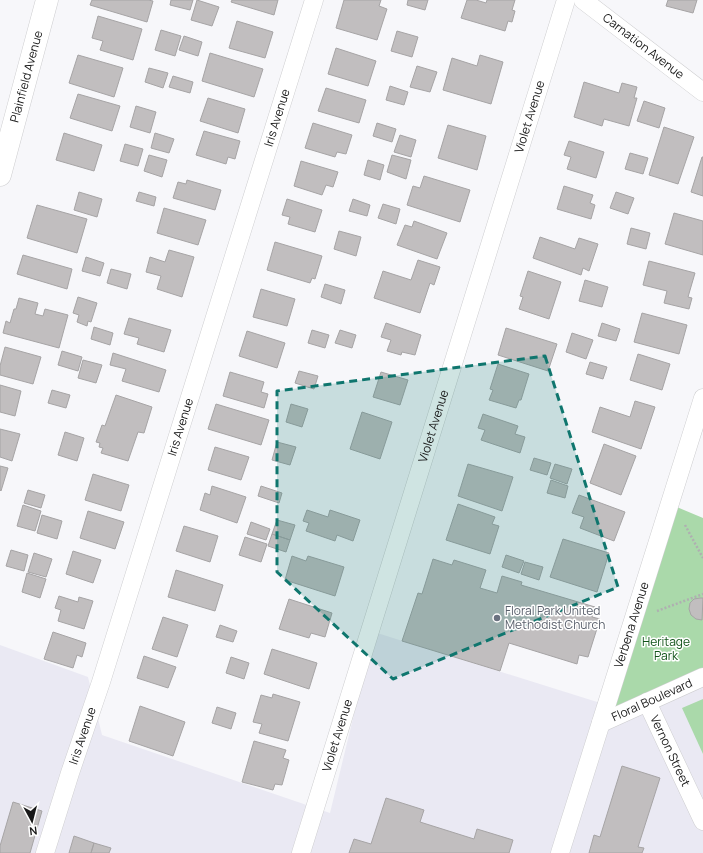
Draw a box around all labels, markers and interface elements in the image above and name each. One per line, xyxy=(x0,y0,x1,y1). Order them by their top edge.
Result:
street label: Carnation Avenue xyxy=(599,9,688,83)
street label: Plainfield Avenue xyxy=(6,29,46,124)
street label: Violet Avenue xyxy=(510,78,549,155)
street label: Iris Avenue xyxy=(260,87,294,149)
street label: Violet Avenue xyxy=(414,388,452,464)
street label: Iris Avenue xyxy=(163,396,197,458)
street label: Verbena Avenue xyxy=(610,580,653,670)
place label: Floral Park United Methodist Church xyxy=(505,602,605,633)
marker: Floral Park United Methodist Church xyxy=(492,613,502,623)
park label: Heritage Park xyxy=(642,633,690,664)
street label: Floral Boulevard xyxy=(609,674,695,725)
street label: Violet Avenue xyxy=(318,697,356,774)
street label: Iris Avenue xyxy=(64,705,100,767)
street label: Vernon Street xyxy=(646,712,695,789)
north arrow xyxy=(12,801,52,841)
text: N xyxy=(28,823,38,839)

